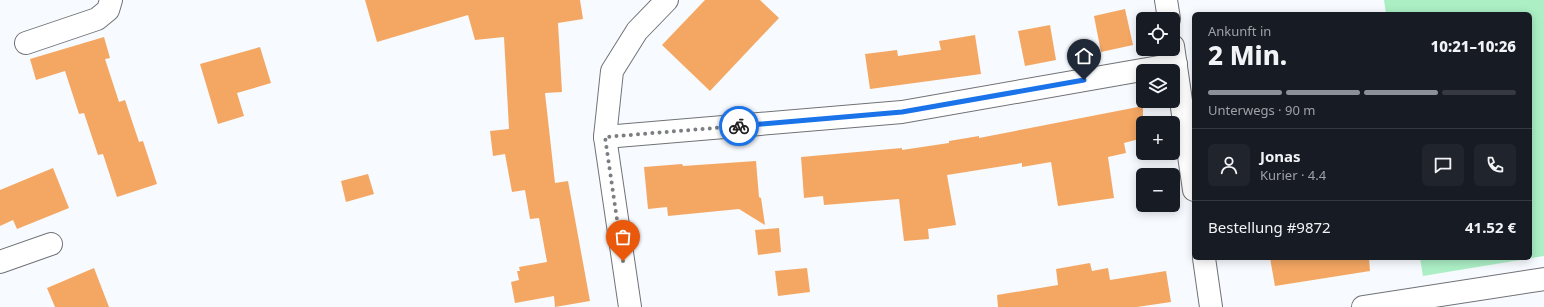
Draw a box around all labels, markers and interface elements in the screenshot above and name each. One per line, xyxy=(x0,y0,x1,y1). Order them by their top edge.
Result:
map controls xyxy=(1136,12,1180,212)
button: locate xyxy=(1136,12,1180,56)
text: Ankunft in xyxy=(1208,22,1271,40)
text: 10:21–10:26 xyxy=(1431,36,1516,56)
text: 2 Min. xyxy=(1208,37,1287,73)
pin xyxy=(1067,39,1101,80)
icon: home xyxy=(1073,45,1095,67)
button: layers xyxy=(1136,64,1180,108)
text: Unterwegs · 90 m xyxy=(1208,101,1315,119)
courier xyxy=(719,106,759,146)
icon: bike xyxy=(728,115,750,137)
button: + xyxy=(1136,116,1180,160)
button: person xyxy=(1208,144,1250,186)
button: chat xyxy=(1422,144,1464,186)
button: phone xyxy=(1474,144,1516,186)
text: Jonas xyxy=(1260,146,1301,166)
text: Kurier · 4.4 xyxy=(1260,166,1326,184)
button: − xyxy=(1136,168,1180,212)
text: Bestellung #9872 xyxy=(1208,217,1331,237)
text: 41.52 € xyxy=(1465,217,1516,237)
pin xyxy=(606,220,640,261)
icon: bag xyxy=(612,226,634,248)

